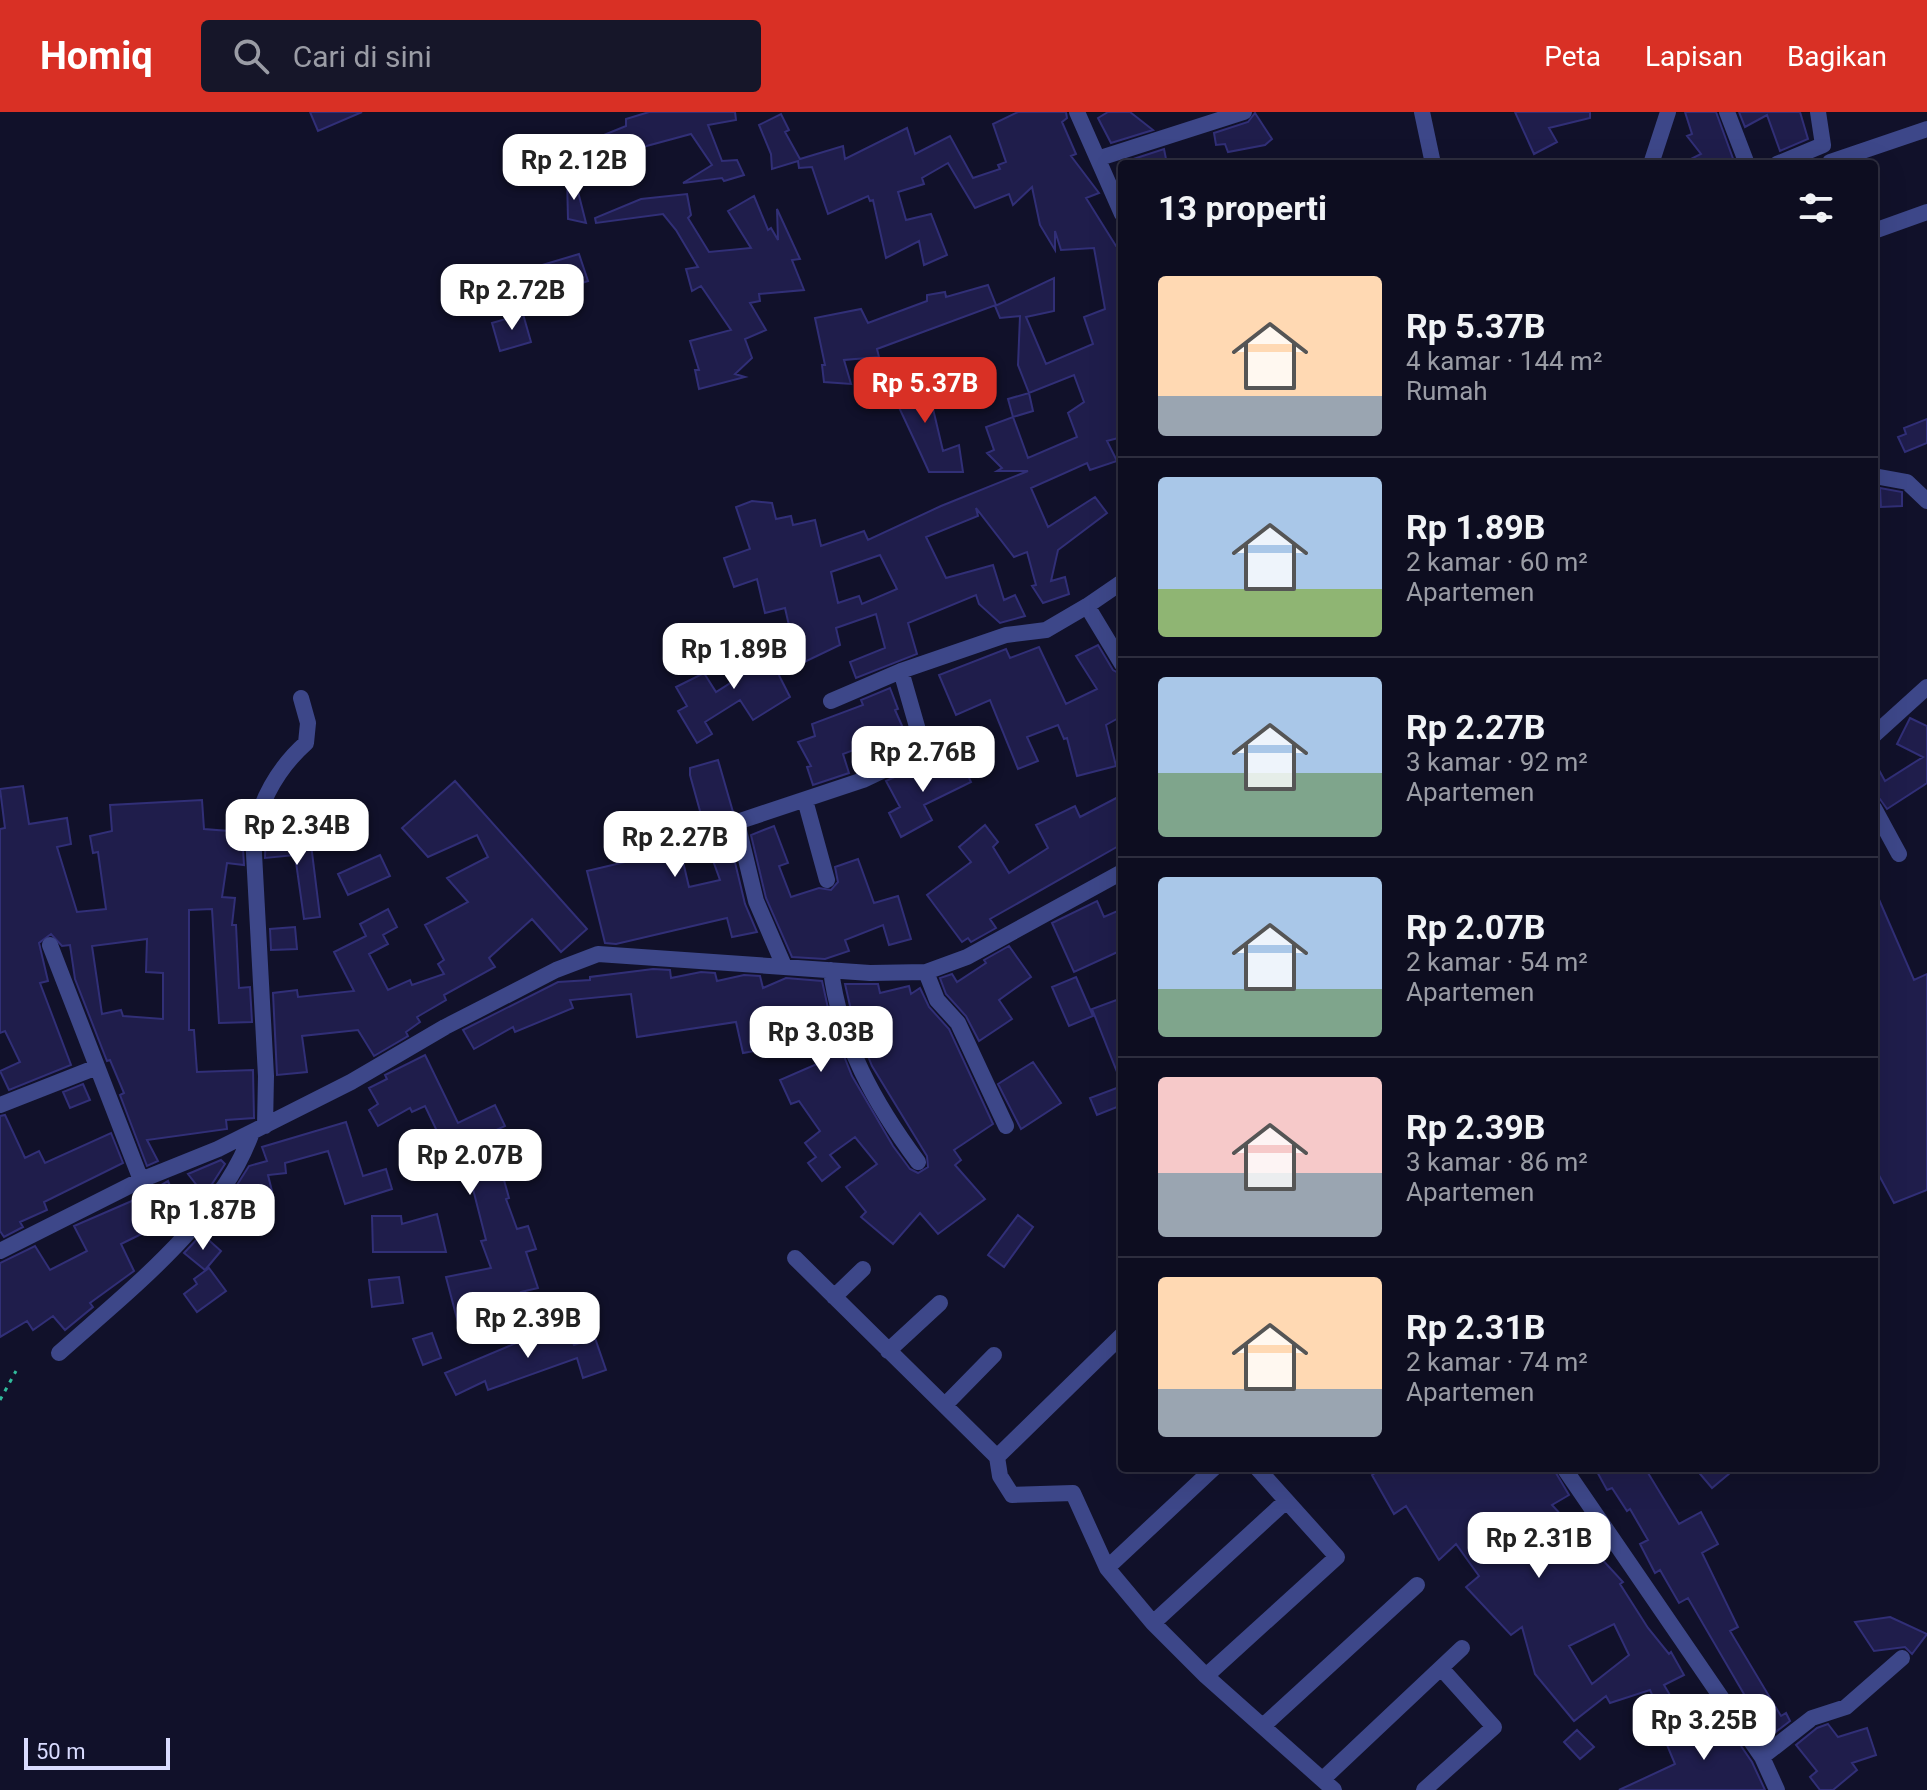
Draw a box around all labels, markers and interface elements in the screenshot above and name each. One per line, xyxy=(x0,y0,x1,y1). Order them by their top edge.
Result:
search box xyxy=(201,20,761,92)
text: Homiq xyxy=(40,34,153,78)
icon: search xyxy=(229,34,273,78)
text: Cari di sini xyxy=(293,39,432,74)
text: Peta xyxy=(1544,40,1601,73)
text: Lapisan xyxy=(1645,40,1743,73)
text: Bagikan xyxy=(1787,40,1887,73)
pin: Rp 2.12B xyxy=(491,134,657,202)
text: Rp 2.12B xyxy=(521,145,627,175)
icon: filters xyxy=(1794,186,1838,230)
text: 13 properti xyxy=(1158,188,1327,228)
pin: Rp 2.72B xyxy=(429,264,595,332)
text: Rp 2.72B xyxy=(459,275,565,305)
text: Rp 5.37B xyxy=(1406,306,1545,346)
icon: home xyxy=(1222,308,1318,404)
text: 4 kamar · 144 m² xyxy=(1406,346,1602,376)
pin: Rp 5.37B xyxy=(842,357,1008,425)
text: Rp 5.37B xyxy=(872,368,978,398)
text: Rumah xyxy=(1406,376,1488,406)
text: Rp 1.89B xyxy=(1406,507,1545,547)
icon: home xyxy=(1222,509,1318,605)
text: 2 kamar · 60 m² xyxy=(1406,547,1588,577)
text: Apartemen xyxy=(1406,577,1534,607)
pin: Rp 1.89B xyxy=(651,623,817,691)
text: Rp 1.89B xyxy=(681,634,787,664)
text: Rp 2.27B xyxy=(1406,707,1545,747)
icon: home xyxy=(1222,709,1318,805)
pin: Rp 2.76B xyxy=(840,726,1006,794)
text: Rp 2.76B xyxy=(870,737,976,767)
text: 3 kamar · 92 m² xyxy=(1406,747,1588,777)
text: Apartemen xyxy=(1406,777,1534,807)
pin: Rp 2.34B xyxy=(214,799,380,867)
text: Rp 2.34B xyxy=(244,810,350,840)
pin: Rp 2.27B xyxy=(592,811,758,879)
text: Rp 2.27B xyxy=(622,822,728,852)
text: Rp 2.07B xyxy=(1406,907,1545,947)
icon: home xyxy=(1222,909,1318,1005)
text: 2 kamar · 54 m² xyxy=(1406,947,1588,977)
text: Apartemen xyxy=(1406,977,1534,1007)
pin: Rp 3.03B xyxy=(738,1006,904,1074)
text: Rp 3.03B xyxy=(768,1017,874,1047)
text: Rp 2.39B xyxy=(1406,1107,1545,1147)
icon: home xyxy=(1222,1109,1318,1205)
pin: Rp 2.07B xyxy=(387,1129,553,1197)
text: Rp 2.07B xyxy=(417,1140,523,1170)
text: 3 kamar · 86 m² xyxy=(1406,1147,1588,1177)
text: Apartemen xyxy=(1406,1177,1534,1207)
pin: Rp 1.87B xyxy=(120,1184,286,1252)
text: Rp 1.87B xyxy=(150,1195,256,1225)
pin: Rp 2.39B xyxy=(445,1292,611,1360)
text: Rp 2.39B xyxy=(475,1303,581,1333)
text: Rp 2.31B xyxy=(1406,1307,1545,1347)
icon: home xyxy=(1222,1309,1318,1405)
text: 2 kamar · 74 m² xyxy=(1406,1347,1588,1377)
text: Apartemen xyxy=(1406,1377,1534,1407)
pin: Rp 2.31B xyxy=(1456,1512,1622,1580)
text: Rp 2.31B xyxy=(1486,1523,1592,1553)
pin: Rp 3.25B xyxy=(1621,1694,1787,1762)
text: Rp 3.25B xyxy=(1651,1705,1757,1735)
scale bar xyxy=(24,1734,170,1770)
text: 50 m xyxy=(36,1739,85,1764)

